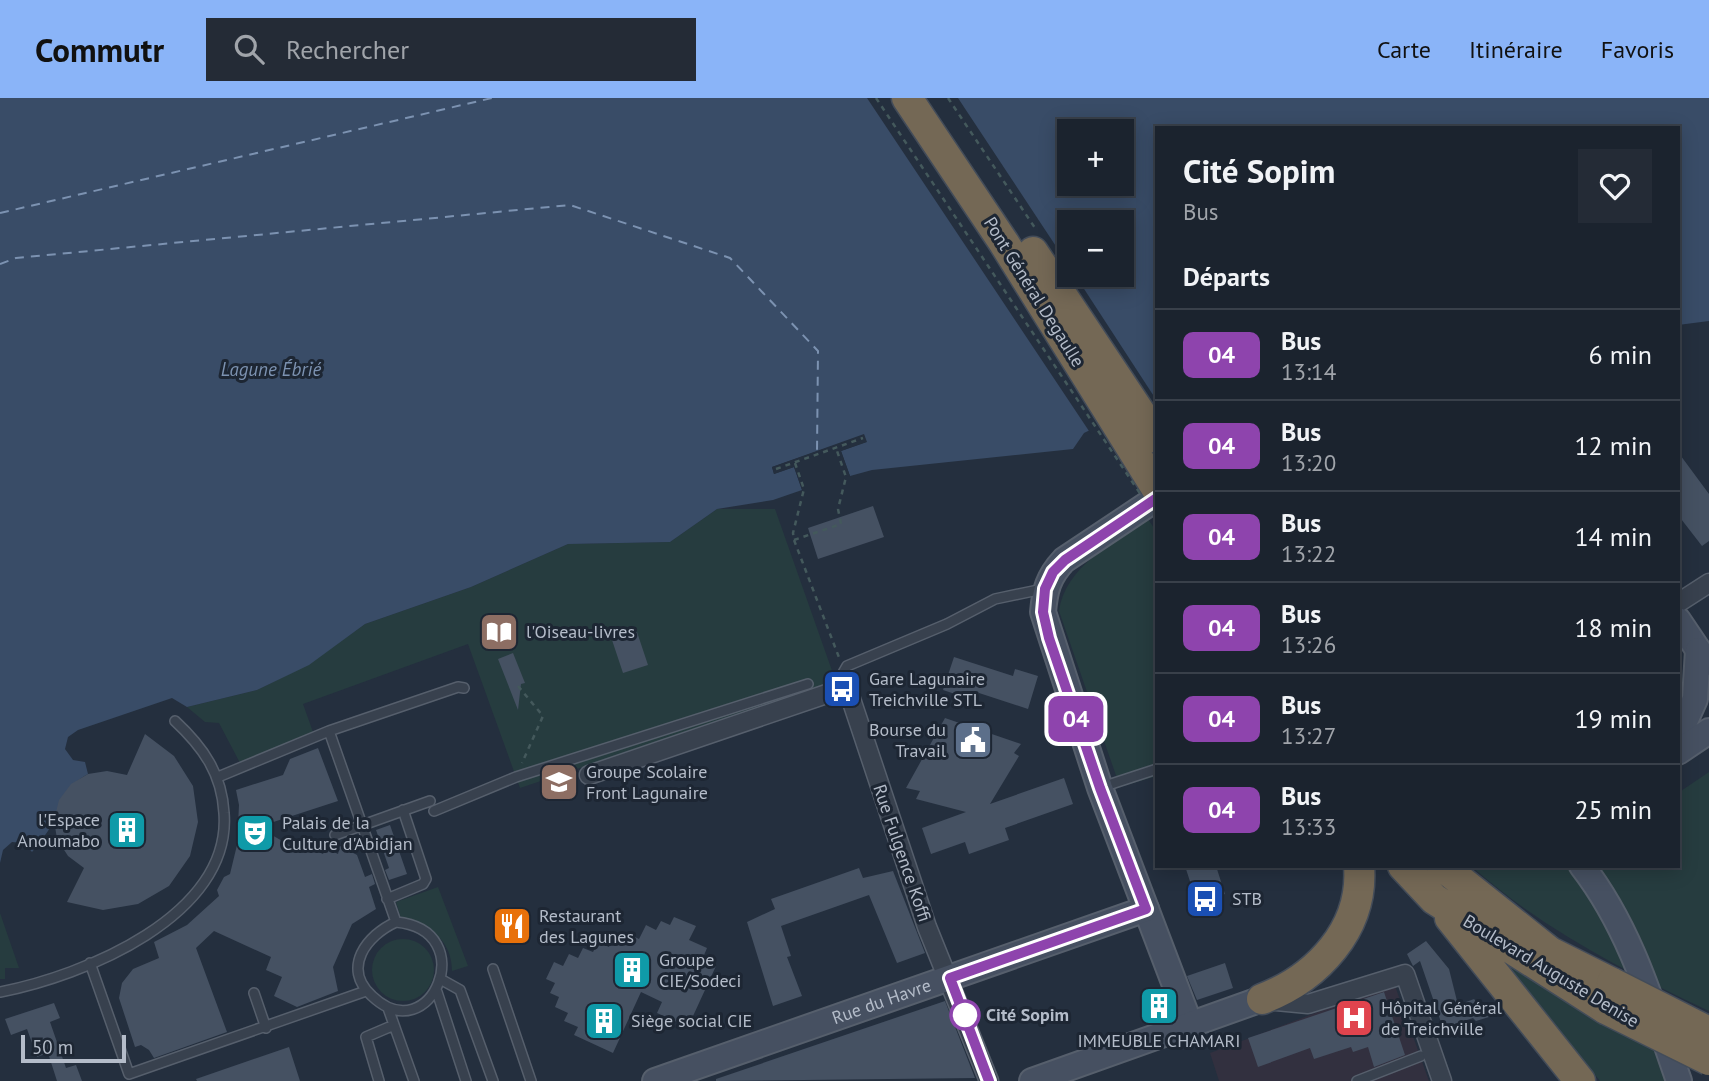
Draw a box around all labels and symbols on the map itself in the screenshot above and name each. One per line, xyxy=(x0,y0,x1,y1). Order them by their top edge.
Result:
street label: Pont Général Degaulle xyxy=(979,212,1090,371)
water label: Lagune Ébrié xyxy=(221,357,321,381)
library icon: l'Oiseau-livres xyxy=(478,611,520,653)
place label: l'Oiseau-livres xyxy=(526,620,635,643)
place label: Gare Lagunaire Treichville STL xyxy=(869,667,985,711)
bus stop icon: Gare Lagunaire Treichville STL xyxy=(821,668,863,710)
line badge: 04 xyxy=(1044,696,1108,742)
place label: Bourse du Travail xyxy=(869,718,947,762)
public building icon: Bourse du Travail xyxy=(952,719,994,761)
place label: Groupe Scolaire Front Lagunaire xyxy=(586,760,708,804)
school or university icon: Groupe Scolaire Front Lagunaire xyxy=(538,761,580,803)
street label: Rue Fulgence Koffi xyxy=(868,781,937,925)
place label: l'Espace Anoumabo xyxy=(17,808,100,852)
building icon: l'Espace Anoumabo xyxy=(106,809,148,851)
place label: Palais de la Culture d'Abidjan xyxy=(282,811,413,855)
theatre icon: Palais de la Culture d'Abidjan xyxy=(234,812,276,854)
bus stop icon: STB xyxy=(1184,878,1226,920)
place label: STB xyxy=(1232,887,1262,910)
place label: Restaurant des Lagunes xyxy=(539,904,634,948)
restaurant icon: Restaurant des Lagunes xyxy=(491,905,533,947)
street label: Boulevard Auguste Denise xyxy=(1459,909,1643,1032)
place label: Groupe CIE/Sodeci xyxy=(659,948,741,992)
building icon: Groupe CIE/Sodeci xyxy=(611,949,653,991)
street label: Rue du Havre xyxy=(829,973,934,1029)
building icon: IMMEUBLE CHAMARI xyxy=(1138,985,1180,1027)
place label: Hôpital Général de Treichville xyxy=(1381,996,1503,1040)
hospital icon: Hôpital Général de Treichville xyxy=(1333,997,1375,1039)
building icon: Siège social CIE xyxy=(583,1000,625,1042)
marker: Cité Sopim xyxy=(950,1000,980,1030)
place label: Cité Sopim xyxy=(986,1003,1069,1026)
place label: Siège social CIE xyxy=(631,1009,752,1032)
place label: IMMEUBLE CHAMARI xyxy=(1078,1029,1241,1052)
scale bar xyxy=(21,1032,126,1064)

